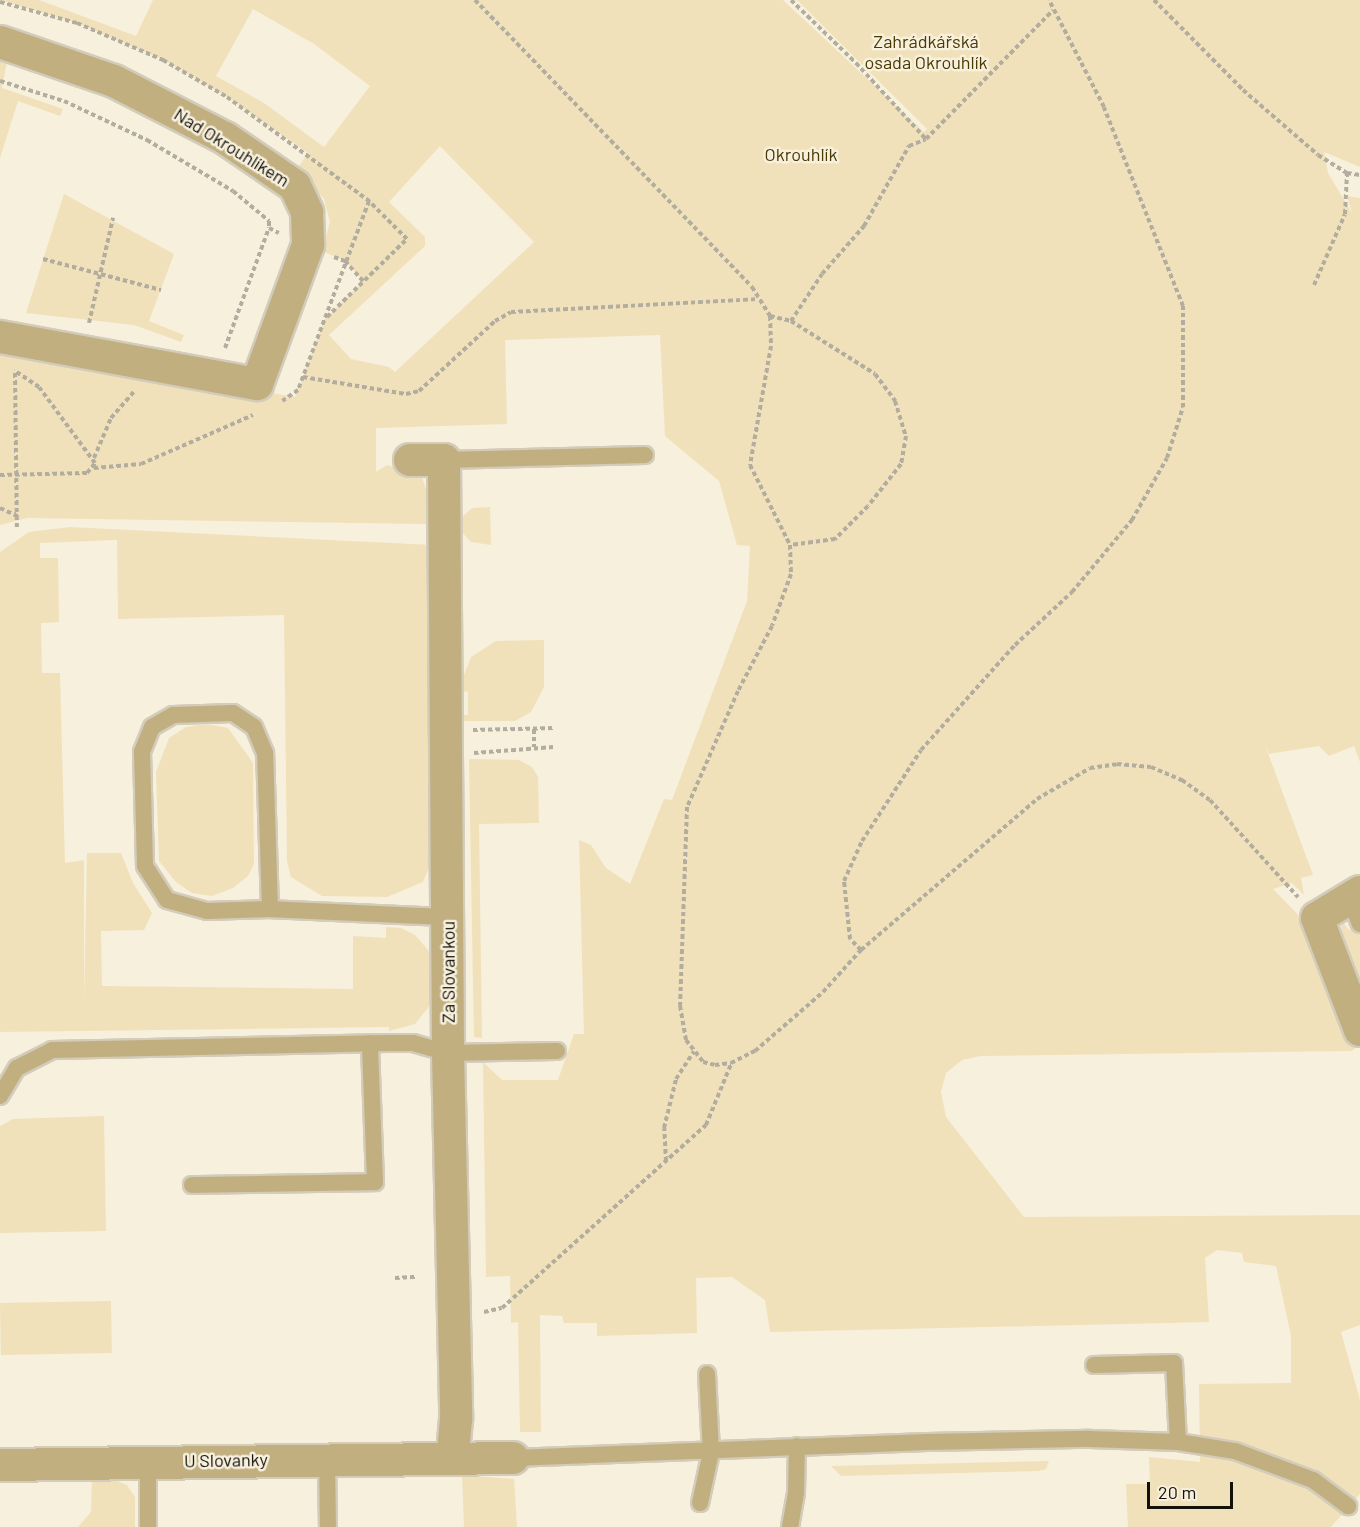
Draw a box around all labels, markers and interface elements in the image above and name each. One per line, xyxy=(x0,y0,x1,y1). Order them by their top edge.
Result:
park label: Zahrádkářská osada Okrouhlík xyxy=(864,31,988,74)
street label: Nad Okrouhlíkem xyxy=(170,103,294,191)
park label: Okrouhlík xyxy=(765,143,837,165)
street label: Za Slovankou xyxy=(437,921,459,1023)
street label: U Slovanky xyxy=(184,1448,268,1472)
scale bar xyxy=(1150,1470,1236,1508)
text: 20 m xyxy=(1158,1481,1196,1503)

